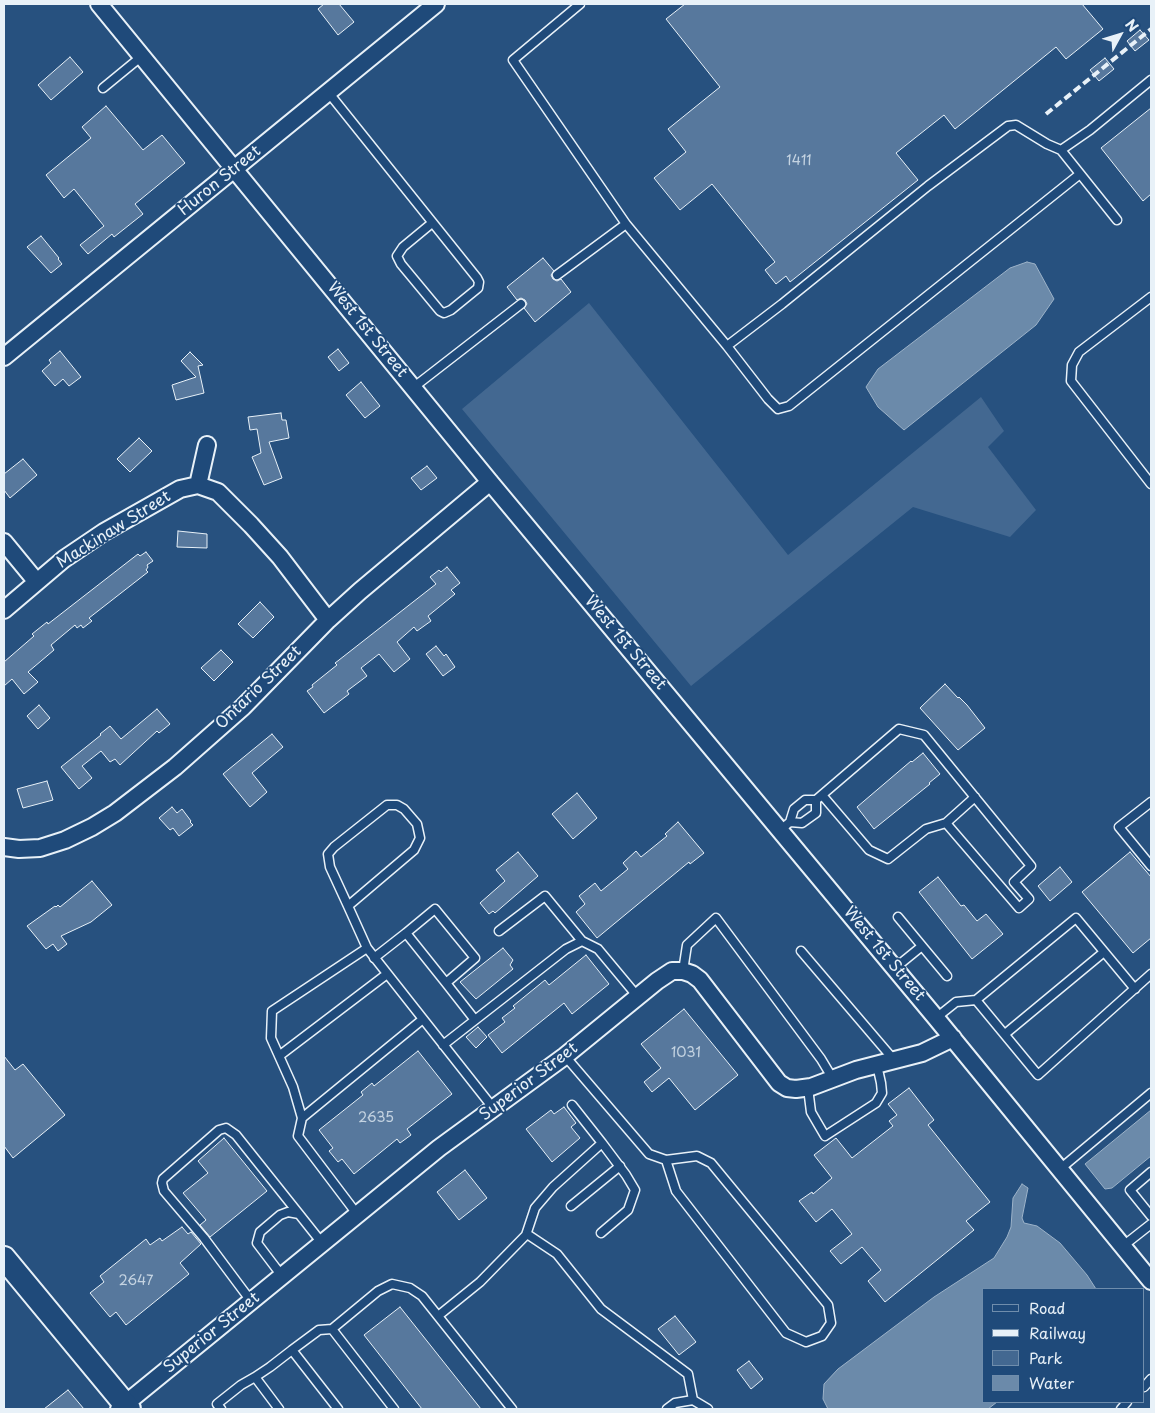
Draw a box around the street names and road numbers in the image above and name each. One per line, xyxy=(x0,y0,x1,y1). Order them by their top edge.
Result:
street label: Huron Street xyxy=(175,142,265,220)
street label: West 1st Street xyxy=(323,278,411,382)
street label: Mackinaw Street xyxy=(54,487,174,573)
street label: West 1st Street xyxy=(580,592,670,694)
street label: Ontario Street xyxy=(212,642,306,734)
street label: West 1st Street xyxy=(839,903,929,1005)
street label: Superior Street xyxy=(476,1039,582,1125)
street label: Superior Street xyxy=(160,1288,264,1378)

